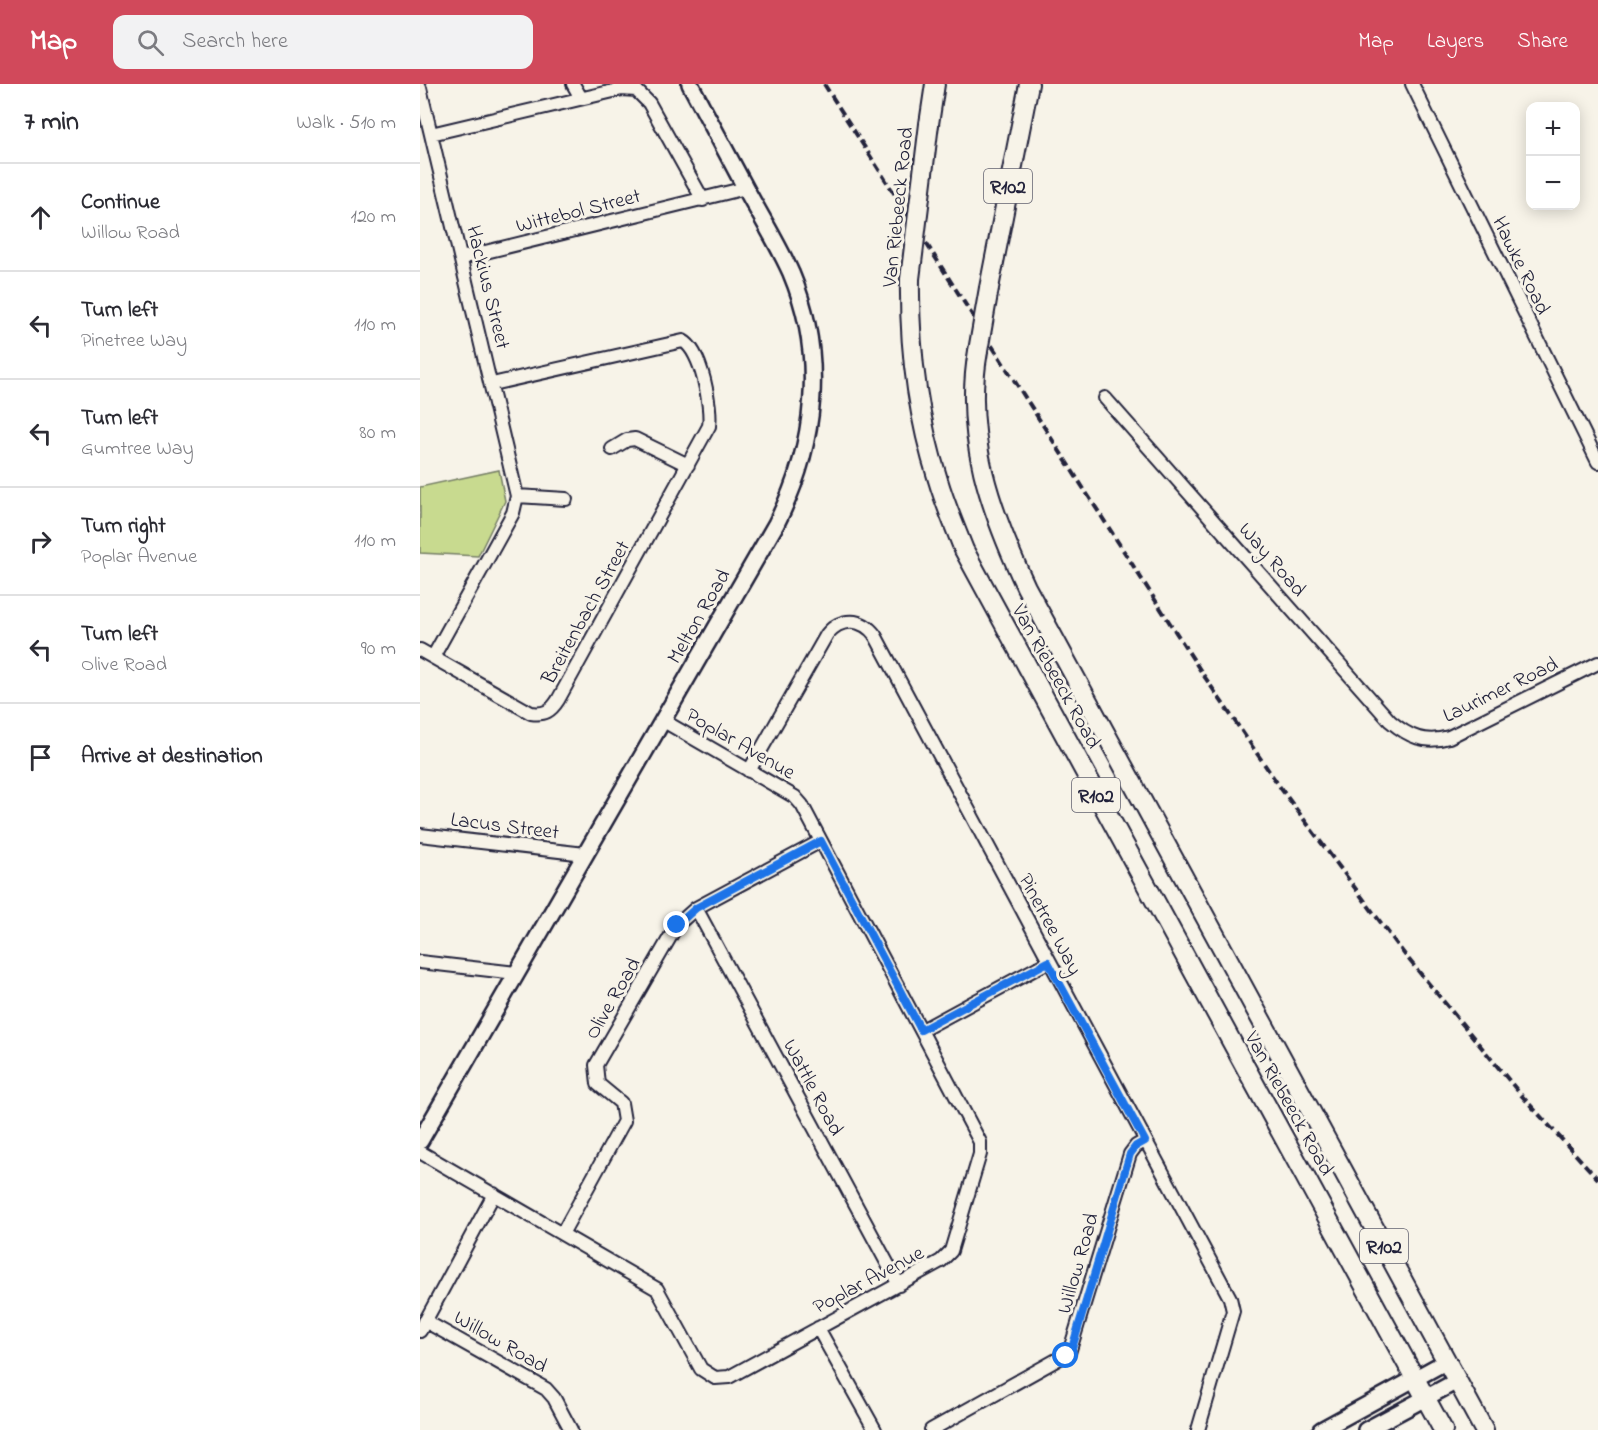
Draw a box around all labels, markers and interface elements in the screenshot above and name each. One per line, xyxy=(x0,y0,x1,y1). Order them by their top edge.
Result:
search box xyxy=(113,15,533,69)
text: Map xyxy=(30,22,77,63)
icon: search xyxy=(134,26,167,59)
text: Search here xyxy=(182,26,288,58)
text: Map xyxy=(1358,27,1394,57)
text: Layers xyxy=(1427,27,1484,57)
text: Share xyxy=(1517,27,1568,57)
map controls xyxy=(1526,102,1580,210)
button: + xyxy=(1526,102,1580,156)
text: 7 min xyxy=(24,104,79,142)
text: Walk · 510 m xyxy=(296,109,396,138)
street label: Van Riebeeck Road xyxy=(876,125,922,290)
button: − xyxy=(1526,156,1580,210)
road number: R102 xyxy=(984,169,1032,203)
street label: Wittebol Street xyxy=(513,182,644,242)
text: Continue xyxy=(81,187,160,219)
icon: ahead xyxy=(24,201,57,234)
text: 120 m xyxy=(351,203,396,232)
street label: Hawke Road xyxy=(1483,211,1557,320)
text: Willow Road xyxy=(81,219,180,248)
street label: Hackius Street xyxy=(457,222,517,353)
text: Turn left xyxy=(81,295,158,327)
icon: left xyxy=(24,309,57,342)
text: 110 m xyxy=(354,311,396,340)
text: Pinetree Way xyxy=(81,327,187,356)
text: Turn left xyxy=(81,403,158,435)
icon: left xyxy=(24,417,57,450)
text: 80 m xyxy=(359,419,396,448)
text: Gumtree Way xyxy=(81,435,194,464)
text: Turn right xyxy=(81,511,166,543)
street label: Way Road xyxy=(1229,516,1313,606)
icon: right xyxy=(24,525,57,558)
text: 110 m xyxy=(354,527,396,556)
street label: Breitenbach Street xyxy=(534,535,639,691)
text: Poplar Avenue xyxy=(81,543,197,572)
street label: Melton Road xyxy=(661,564,739,670)
street label: Van Riebeeck Road xyxy=(1003,598,1107,755)
text: Turn left xyxy=(81,619,158,651)
icon: left xyxy=(24,633,57,666)
text: 90 m xyxy=(361,635,396,664)
street label: Laurimer Road xyxy=(1438,650,1564,732)
text: Olive Road xyxy=(81,651,167,680)
street label: Poplar Avenue xyxy=(680,701,801,789)
icon: arrive xyxy=(24,741,57,774)
text: Arrive at destination xyxy=(81,741,263,773)
road number: R102 xyxy=(1072,778,1120,812)
street label: Lacus Street xyxy=(449,805,561,849)
street label: Pinetree Way xyxy=(1008,869,1089,982)
route end xyxy=(663,911,689,937)
street label: Olive Road xyxy=(578,952,649,1046)
street label: Van Riebeeck Road xyxy=(1236,1025,1340,1182)
street label: Wattle Road xyxy=(774,1034,850,1142)
street label: Willow Road xyxy=(1050,1209,1108,1318)
road number: R102 xyxy=(1360,1229,1408,1263)
street label: Poplar Avenue xyxy=(808,1239,930,1323)
street label: Willow Road xyxy=(448,1304,553,1382)
route start xyxy=(1052,1342,1078,1368)

